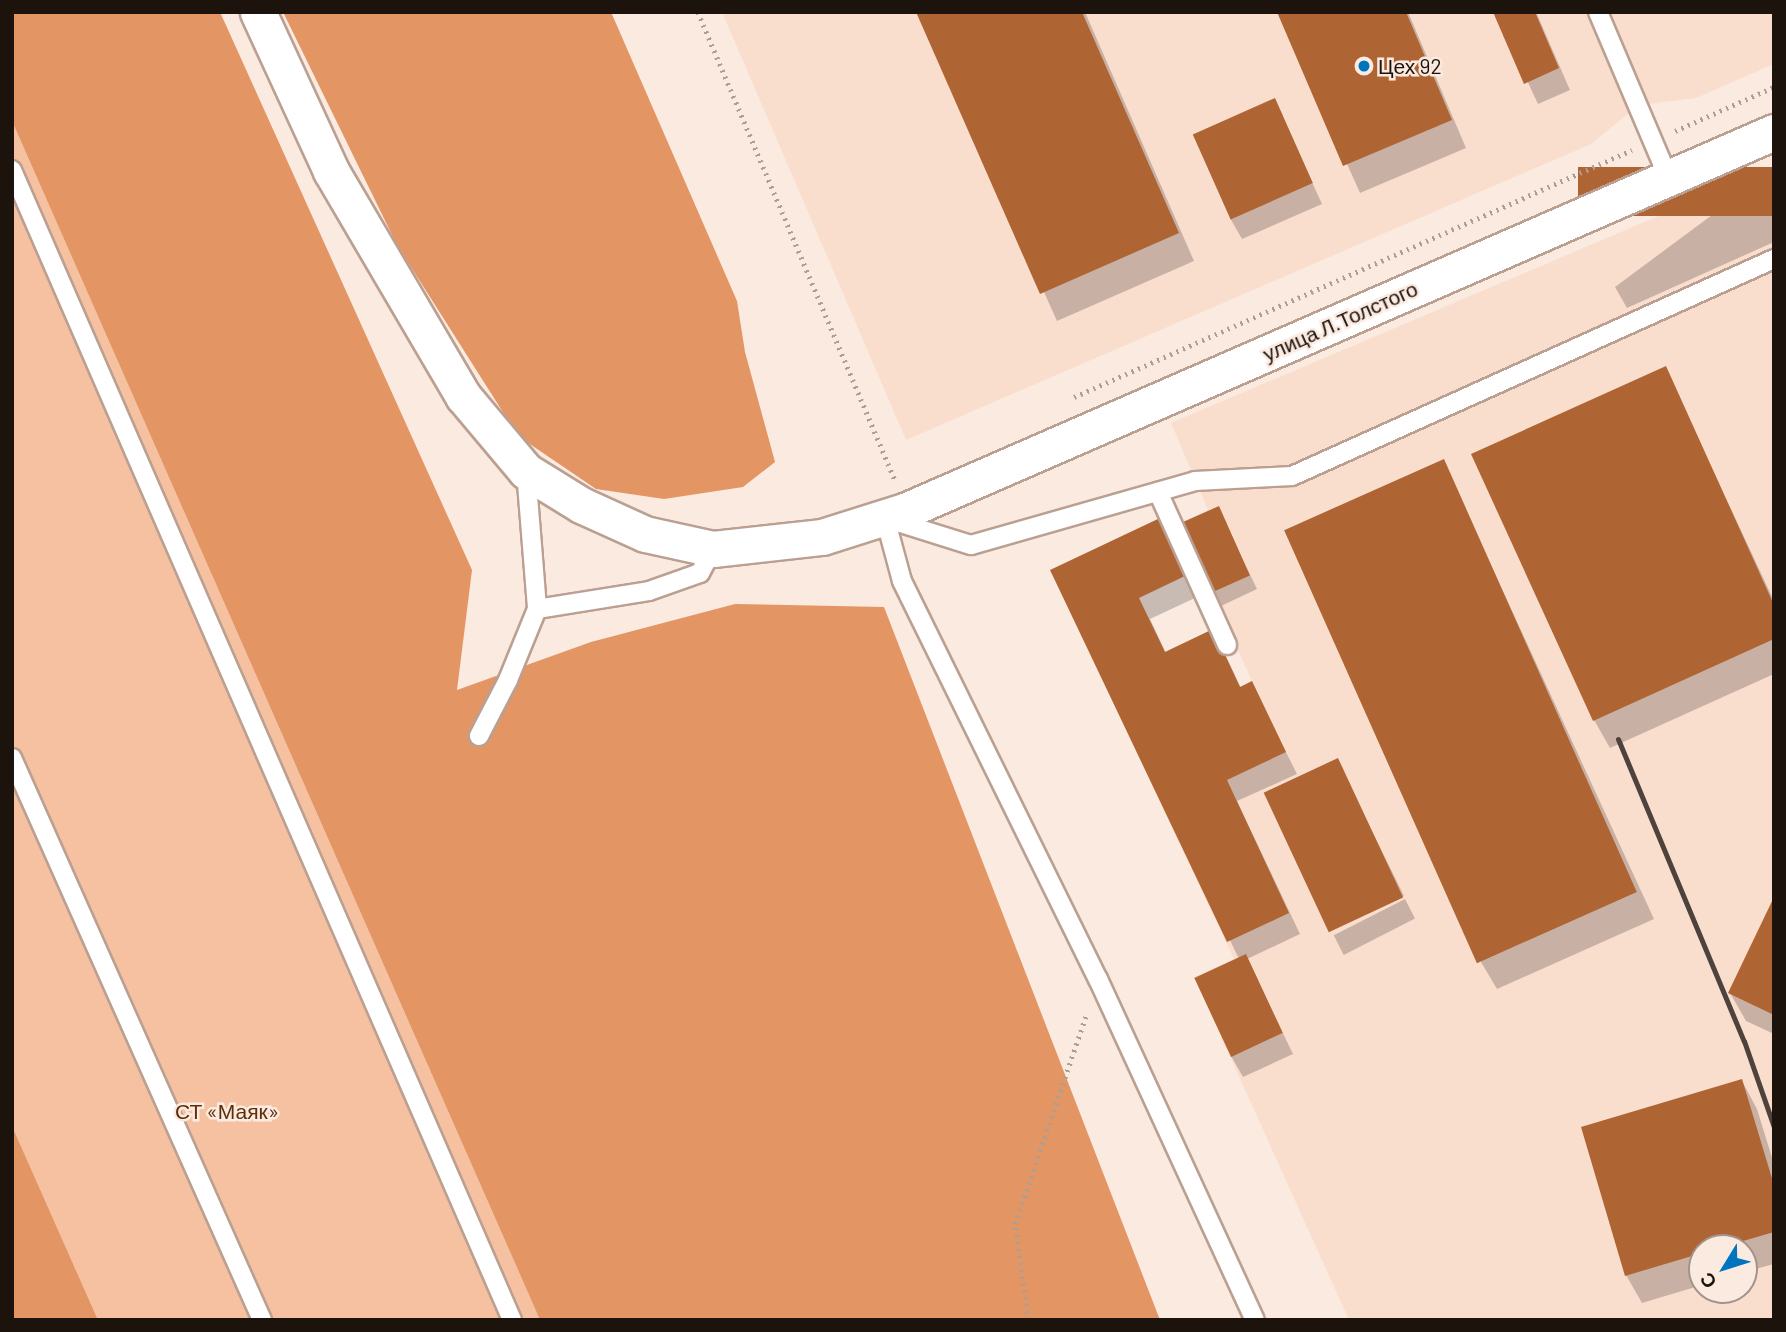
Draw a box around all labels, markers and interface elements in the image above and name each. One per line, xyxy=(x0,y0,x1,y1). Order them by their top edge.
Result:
place label: Цех 92 xyxy=(1378,53,1442,79)
marker: Цех 92 xyxy=(1356,58,1372,74)
street label: улица Л.Толстого xyxy=(1259,276,1421,366)
park label: СТ «Маяк» xyxy=(175,1098,279,1124)
north arrow xyxy=(1688,1234,1758,1304)
text: С xyxy=(1694,1269,1721,1294)

